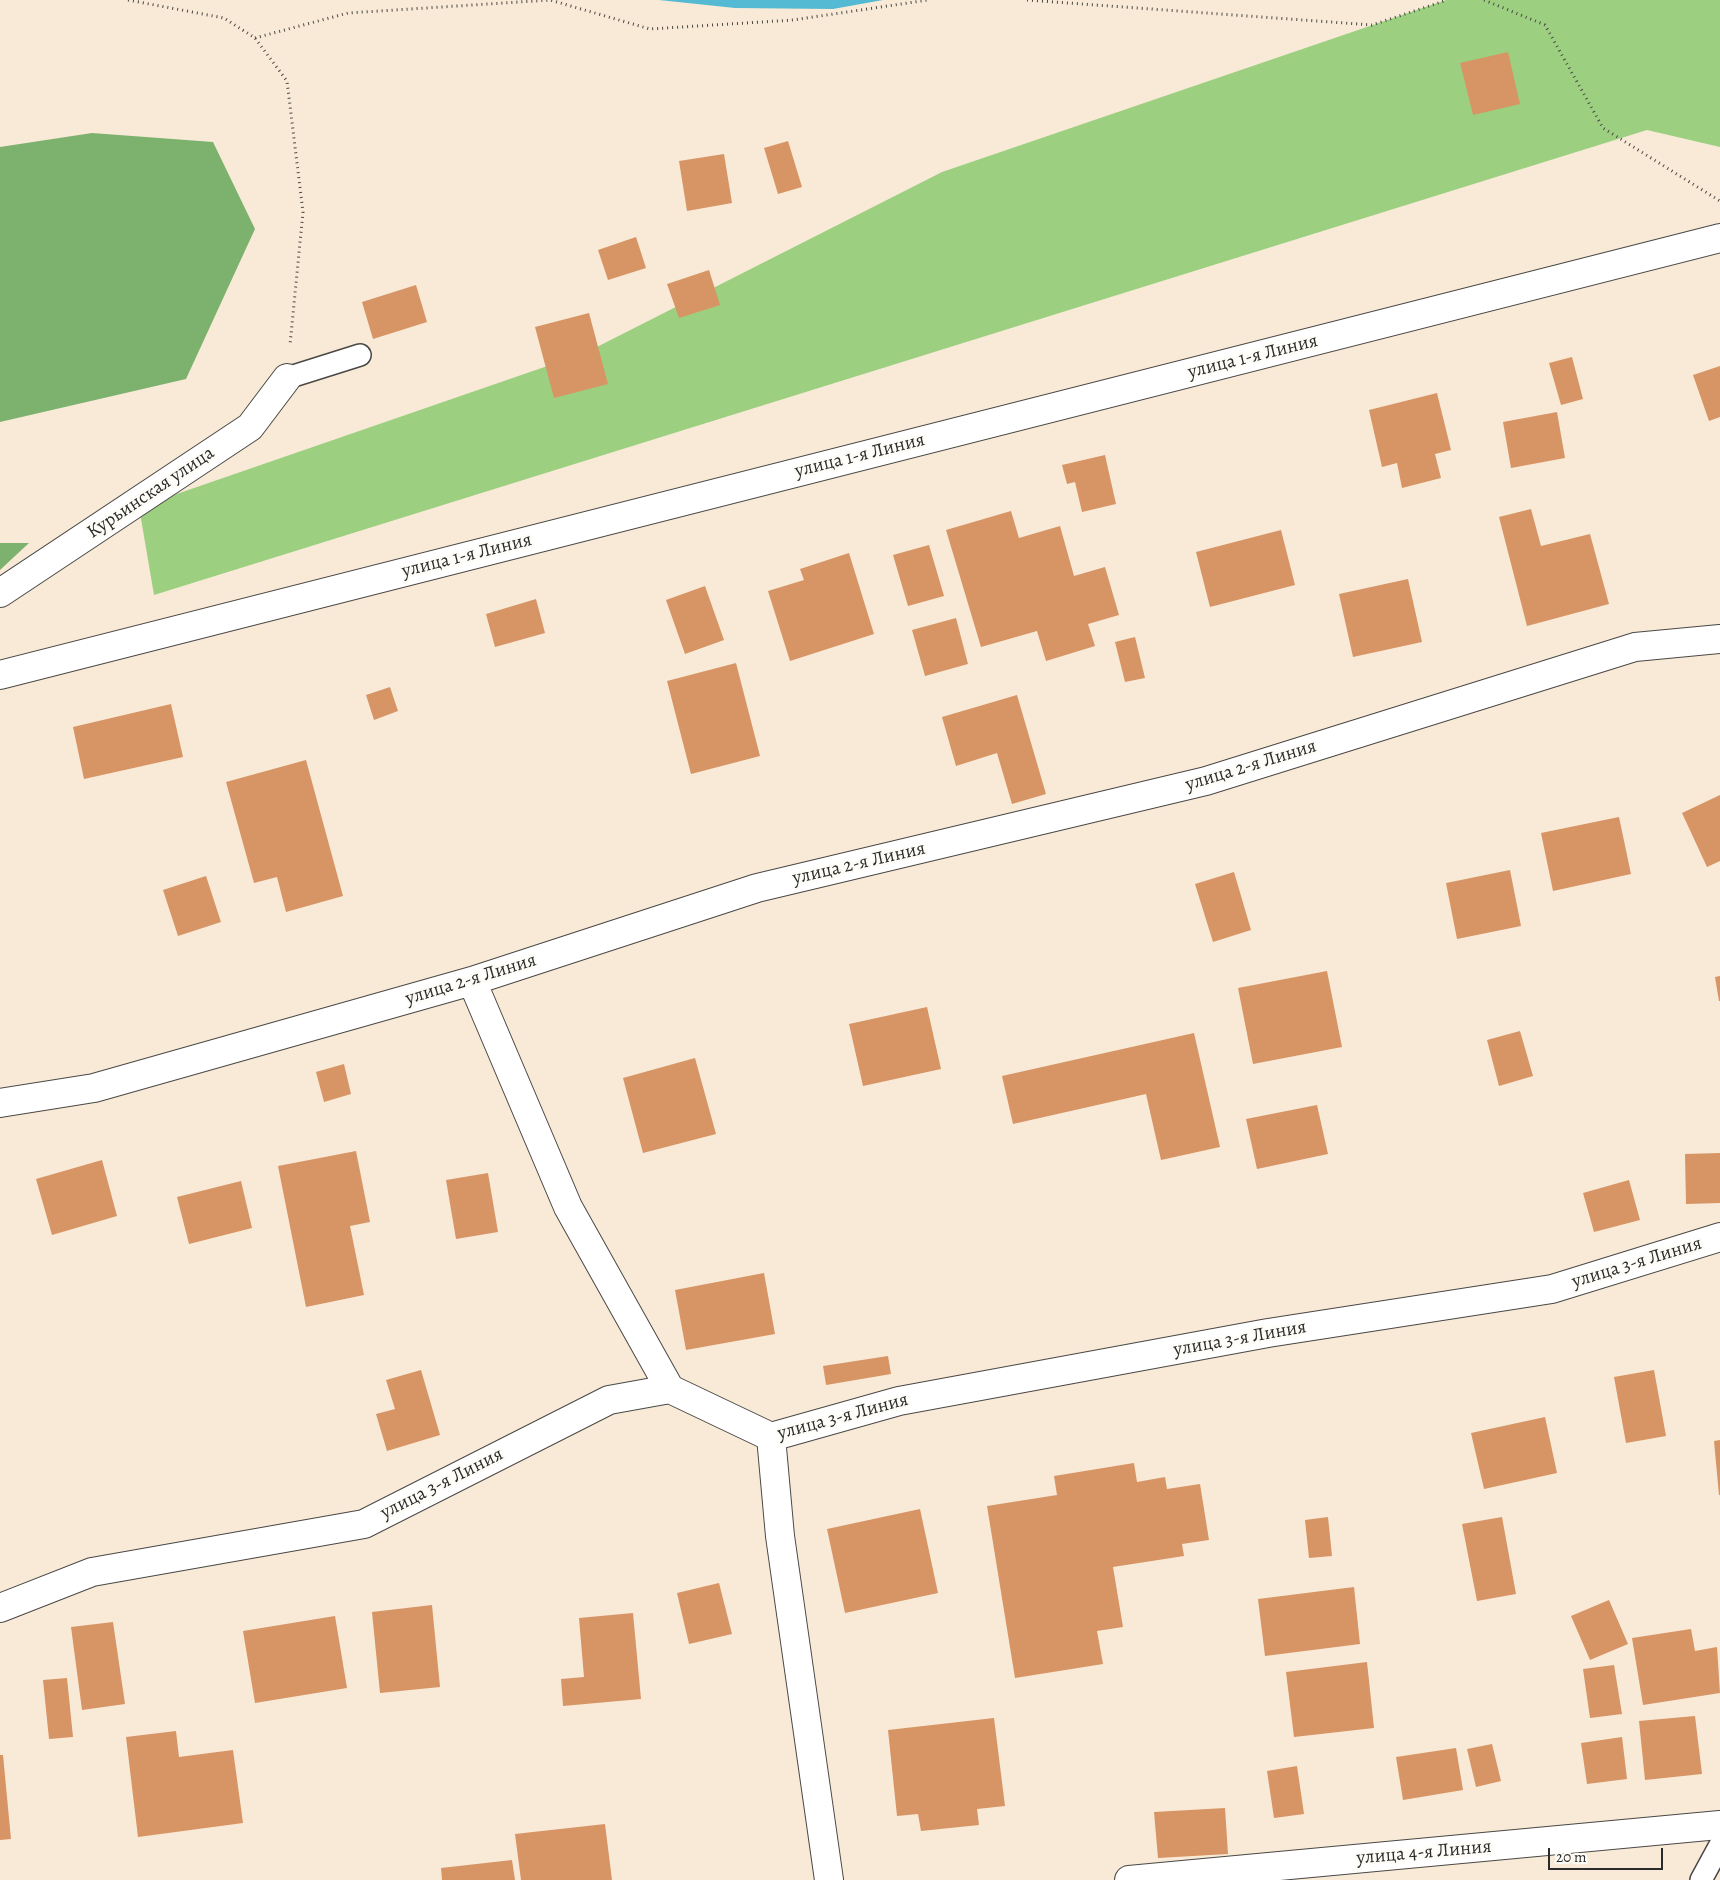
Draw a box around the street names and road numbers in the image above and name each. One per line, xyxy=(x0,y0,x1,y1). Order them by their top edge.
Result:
street label: улица 1-я Линия xyxy=(1186,330,1320,384)
street label: улица 1-я Линия xyxy=(793,429,927,483)
street label: Курьинская улица xyxy=(83,442,219,544)
street label: улица 1-я Линия xyxy=(400,529,534,583)
street label: улица 2-я Линия xyxy=(1183,735,1319,797)
street label: улица 2-я Линия xyxy=(790,838,928,890)
street label: улица 2-я Линия xyxy=(403,949,539,1011)
street label: улица 3-я Линия xyxy=(1569,1232,1705,1294)
street label: улица 3-я Линия xyxy=(1172,1316,1308,1362)
street label: улица 3-я Линия xyxy=(775,1389,911,1445)
street label: улица 3-я Линия xyxy=(377,1443,507,1525)
street label: улица 4-я Линия xyxy=(1356,1836,1492,1870)

